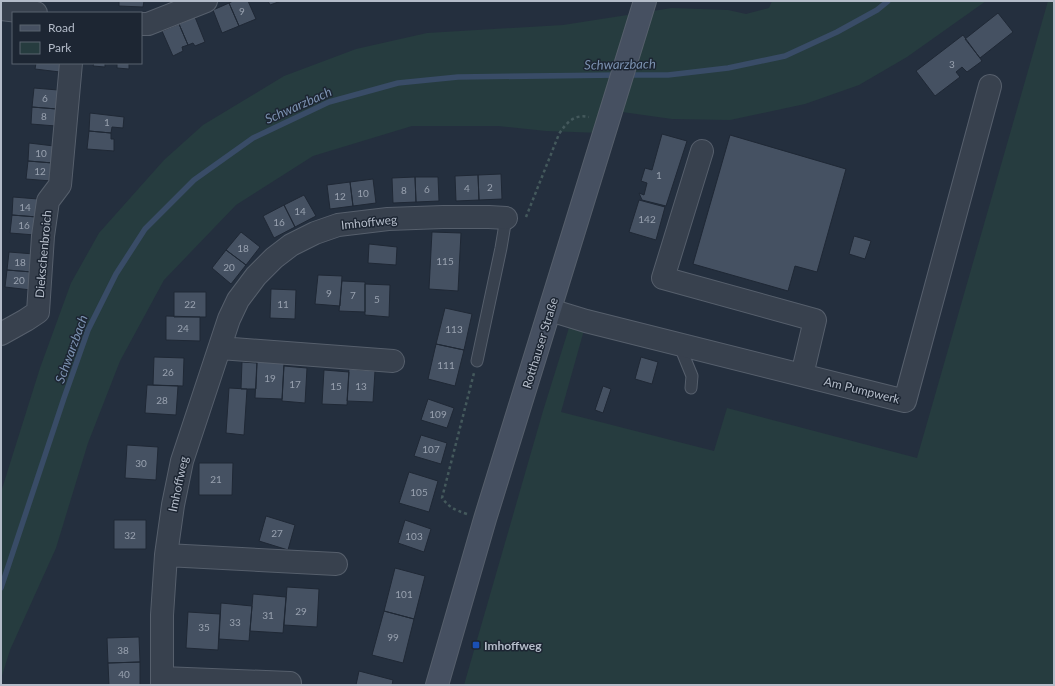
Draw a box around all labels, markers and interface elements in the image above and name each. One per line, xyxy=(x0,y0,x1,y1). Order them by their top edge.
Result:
house number: 9 xyxy=(239,5,245,17)
legend xyxy=(12,12,142,64)
text: Road xyxy=(48,20,75,35)
text: Park xyxy=(48,40,72,55)
water label: Schwarzbach xyxy=(584,55,656,73)
house number: 3 xyxy=(949,58,955,70)
water label: Schwarzbach xyxy=(262,83,334,127)
house number: 6 xyxy=(42,92,48,104)
house number: 8 xyxy=(41,110,47,122)
house number: 1 xyxy=(104,116,110,128)
house number: 10 xyxy=(35,147,47,159)
house number: 12 xyxy=(34,165,46,177)
house number: 1 xyxy=(656,169,662,181)
house number: 2 xyxy=(487,181,493,193)
house number: 4 xyxy=(464,182,470,194)
house number: 6 xyxy=(424,183,430,195)
house number: 8 xyxy=(401,184,407,196)
house number: 10 xyxy=(357,187,369,199)
house number: 12 xyxy=(334,190,346,202)
house number: 14 xyxy=(19,201,31,213)
house number: 14 xyxy=(294,205,306,217)
street label: Diekschenbroich xyxy=(32,210,54,298)
street label: Imhoffweg xyxy=(340,212,398,232)
house number: 142 xyxy=(638,213,656,225)
house number: 16 xyxy=(273,216,285,228)
house number: 16 xyxy=(18,219,30,231)
house number: 18 xyxy=(237,242,249,254)
house number: 115 xyxy=(436,255,454,267)
house number: 18 xyxy=(14,256,26,268)
house number: 20 xyxy=(223,261,235,273)
house number: 20 xyxy=(13,274,25,286)
house number: 9 xyxy=(326,287,332,299)
house number: 7 xyxy=(350,289,356,301)
house number: 5 xyxy=(374,293,380,305)
street label: Rotthauser Straße xyxy=(519,296,561,390)
house number: 22 xyxy=(184,298,196,310)
house number: 11 xyxy=(277,298,289,310)
water label: Schwarzbach xyxy=(51,313,91,385)
house number: 24 xyxy=(177,322,189,334)
house number: 113 xyxy=(445,323,463,335)
house number: 111 xyxy=(437,359,455,371)
house number: 26 xyxy=(162,366,174,378)
house number: 19 xyxy=(264,372,276,384)
street label: Am Pumpwerk xyxy=(823,373,902,407)
house number: 17 xyxy=(289,378,301,390)
house number: 15 xyxy=(330,380,342,392)
house number: 13 xyxy=(355,380,367,392)
house number: 28 xyxy=(156,394,168,406)
house number: 109 xyxy=(429,408,447,420)
house number: 107 xyxy=(422,443,440,455)
street label: Imhoffweg xyxy=(165,455,191,513)
house number: 30 xyxy=(135,457,147,469)
house number: 21 xyxy=(210,473,222,485)
house number: 105 xyxy=(410,486,428,498)
house number: 27 xyxy=(271,527,283,539)
house number: 32 xyxy=(124,529,136,541)
house number: 103 xyxy=(405,530,423,542)
house number: 101 xyxy=(395,588,413,600)
house number: 29 xyxy=(295,605,307,617)
house number: 31 xyxy=(262,609,274,621)
house number: 33 xyxy=(229,616,241,628)
house number: 35 xyxy=(198,621,210,633)
house number: 99 xyxy=(387,631,399,643)
place label: Imhoffweg xyxy=(484,638,542,653)
marker: Imhoffweg xyxy=(471,640,481,650)
house number: 38 xyxy=(117,644,129,656)
house number: 40 xyxy=(118,668,130,680)

